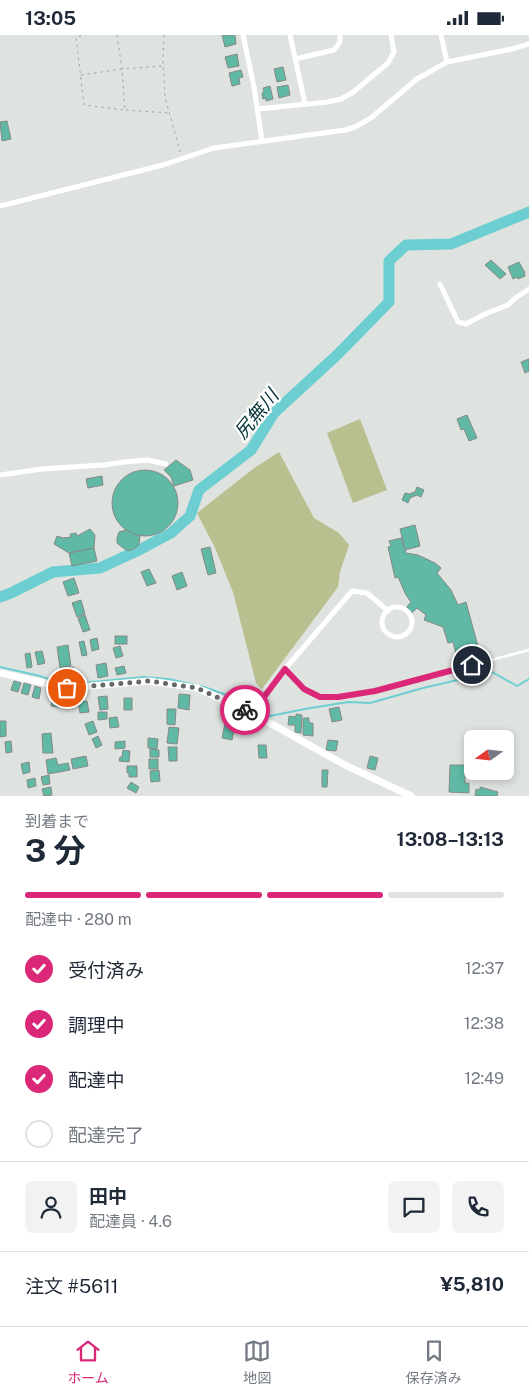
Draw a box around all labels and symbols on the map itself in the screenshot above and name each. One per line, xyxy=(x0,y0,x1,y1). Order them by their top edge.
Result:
water label: 尻無川 xyxy=(230,383,284,443)
pin xyxy=(451,644,493,686)
pin xyxy=(46,667,88,709)
courier xyxy=(220,685,270,735)
north arrow xyxy=(464,730,514,780)

